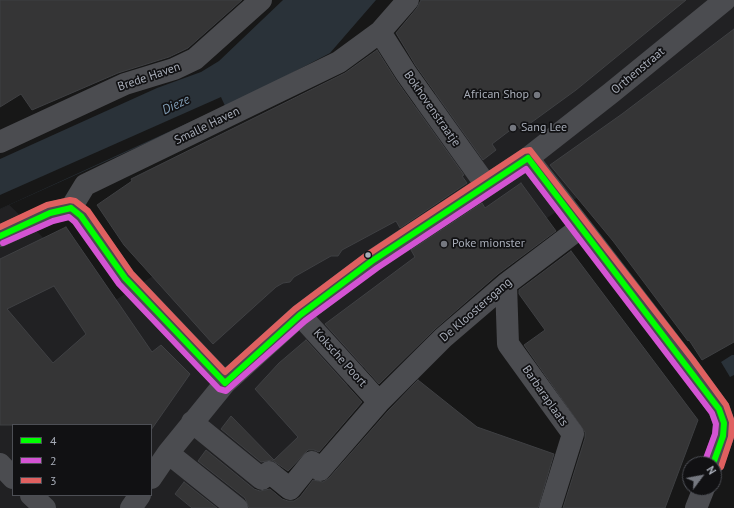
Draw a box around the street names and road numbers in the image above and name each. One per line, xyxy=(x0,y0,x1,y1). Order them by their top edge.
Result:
street label: Orthenstraat xyxy=(608,45,668,97)
street label: Brede Haven xyxy=(116,60,182,94)
street label: Bokhovenstraatje xyxy=(401,68,463,150)
street label: Smalle Haven xyxy=(172,104,242,148)
street label: De Kloostersgang xyxy=(437,275,515,345)
street label: Koksche Poort xyxy=(310,326,370,390)
street label: Barbaraplaats xyxy=(519,363,571,429)

